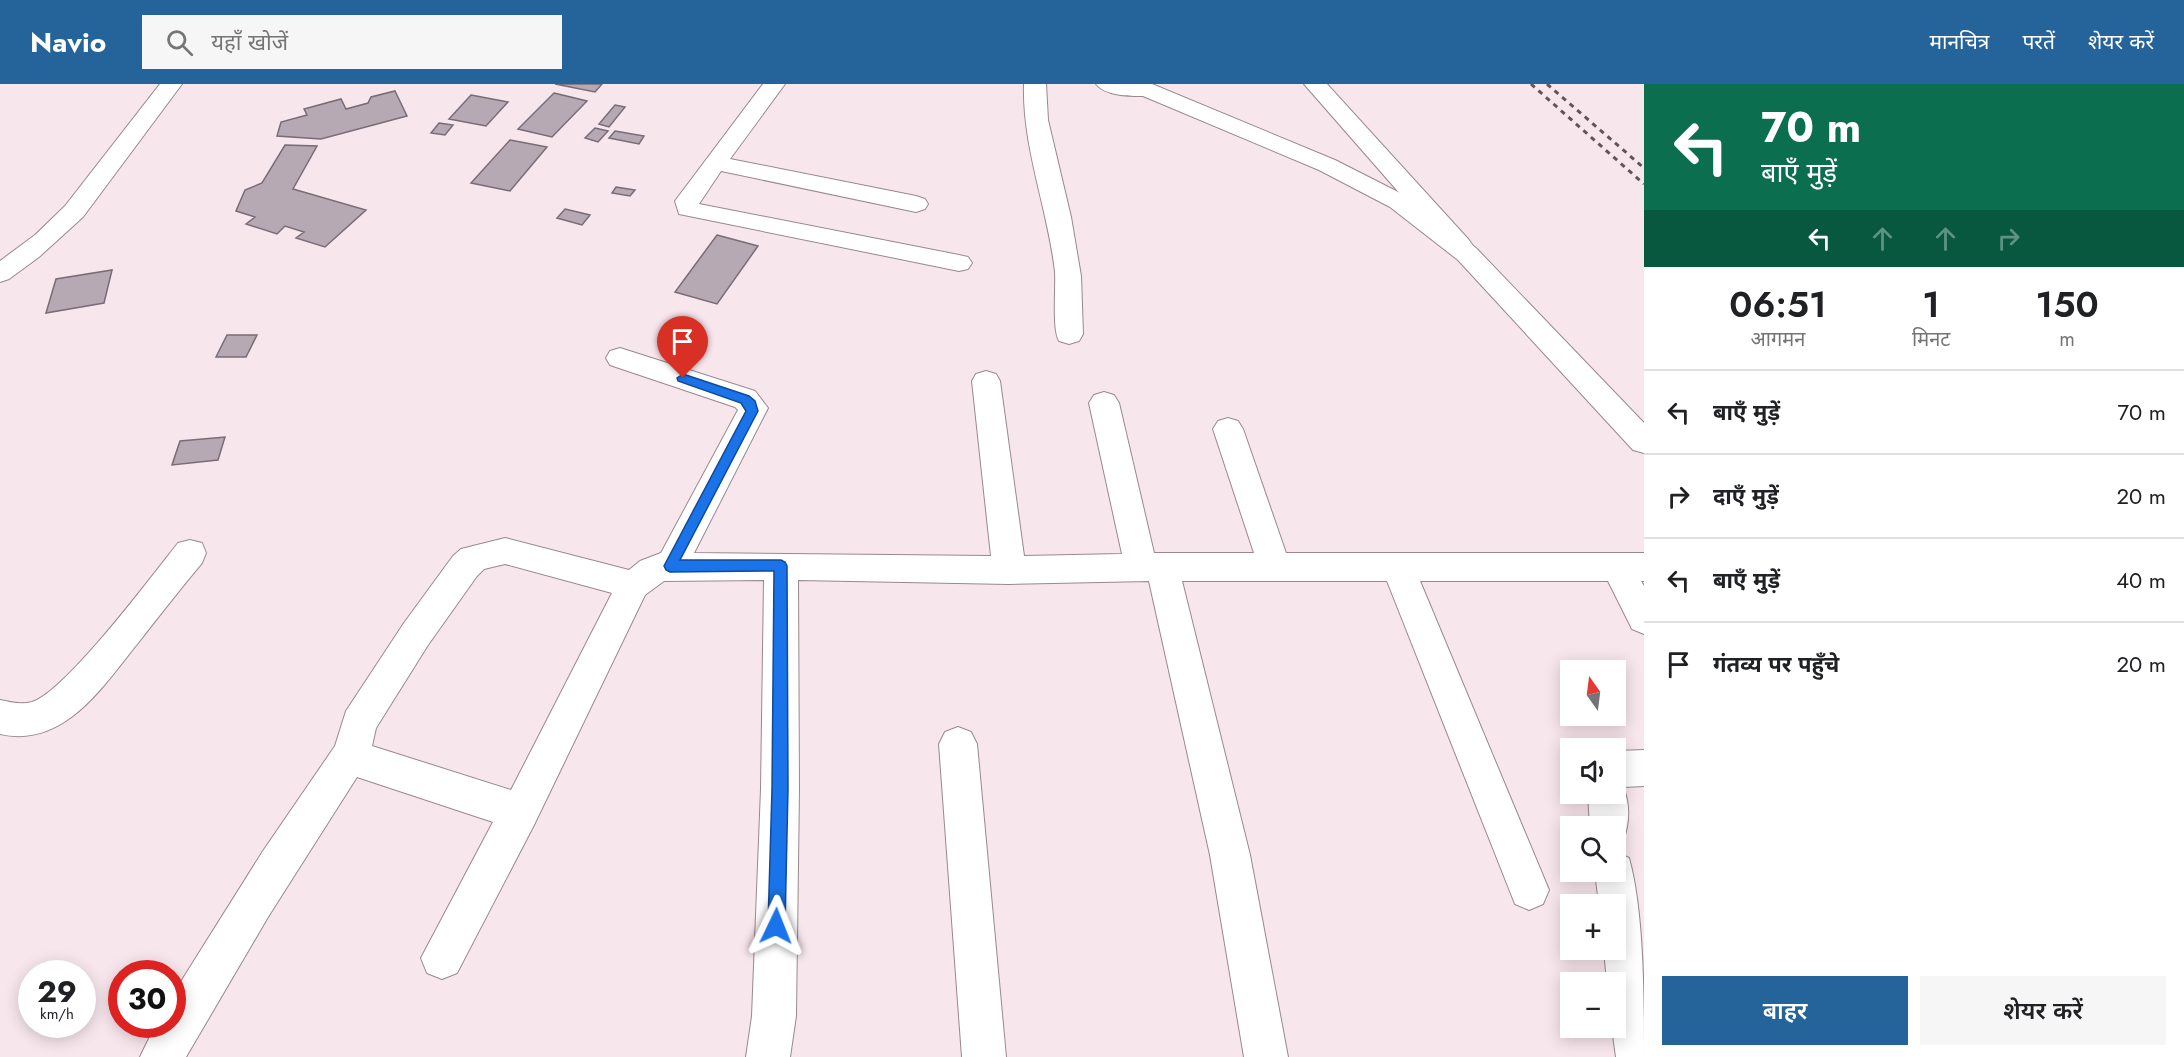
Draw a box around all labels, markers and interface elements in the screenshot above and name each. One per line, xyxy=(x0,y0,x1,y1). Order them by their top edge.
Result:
search box xyxy=(142,15,562,69)
text: Navio xyxy=(30,22,106,63)
icon: search xyxy=(163,26,196,59)
text: यहाँ खोजें xyxy=(211,26,288,58)
text: मानचित्र xyxy=(1929,27,1989,57)
text: परतें xyxy=(2022,27,2055,57)
text: शेयर करें xyxy=(2088,27,2154,57)
text: 70 m xyxy=(1761,97,1861,158)
icon: left xyxy=(1662,108,1740,186)
text: बाएँ मुड़ें xyxy=(1761,153,1837,192)
icon: left xyxy=(1803,222,1836,255)
icon: ahead xyxy=(1866,222,1899,255)
icon: ahead xyxy=(1929,222,1962,255)
icon: right xyxy=(1992,222,2025,255)
text: 06:51 xyxy=(1729,278,1827,330)
text: 1 xyxy=(1922,278,1940,330)
text: 150 xyxy=(2036,278,2099,330)
pin xyxy=(657,316,708,378)
icon: arrive xyxy=(666,325,699,358)
text: आगमन xyxy=(1751,325,1805,354)
text: मिनट xyxy=(1912,325,1950,354)
text: m xyxy=(2059,325,2075,354)
icon: left xyxy=(1662,396,1695,429)
text: बाएँ मुड़ें xyxy=(1713,396,1780,428)
text: 70 m xyxy=(2117,396,2166,428)
icon: right xyxy=(1662,480,1695,513)
text: दाएँ मुड़ें xyxy=(1713,480,1779,512)
text: 20 m xyxy=(2117,480,2166,512)
icon: left xyxy=(1662,564,1695,597)
text: बाएँ मुड़ें xyxy=(1713,564,1780,596)
text: 40 m xyxy=(2116,564,2166,596)
icon: arrive xyxy=(1662,648,1695,681)
text: गंतव्य पर पहुँचे xyxy=(1713,648,1839,680)
text: 20 m xyxy=(2117,648,2166,680)
north arrow xyxy=(1560,660,1626,726)
map controls xyxy=(1560,660,1626,1038)
button: sound xyxy=(1560,738,1626,804)
button: search xyxy=(1560,816,1626,882)
position arrow xyxy=(744,894,808,958)
button: + xyxy=(1560,894,1626,960)
speed limit sign: 30 xyxy=(108,960,186,1038)
text: 29 xyxy=(37,970,77,1013)
button: − xyxy=(1560,972,1626,1038)
button: बाहर xyxy=(1662,976,1908,1045)
button: शेयर करें xyxy=(1920,976,2166,1045)
text: km/h xyxy=(40,1003,74,1025)

